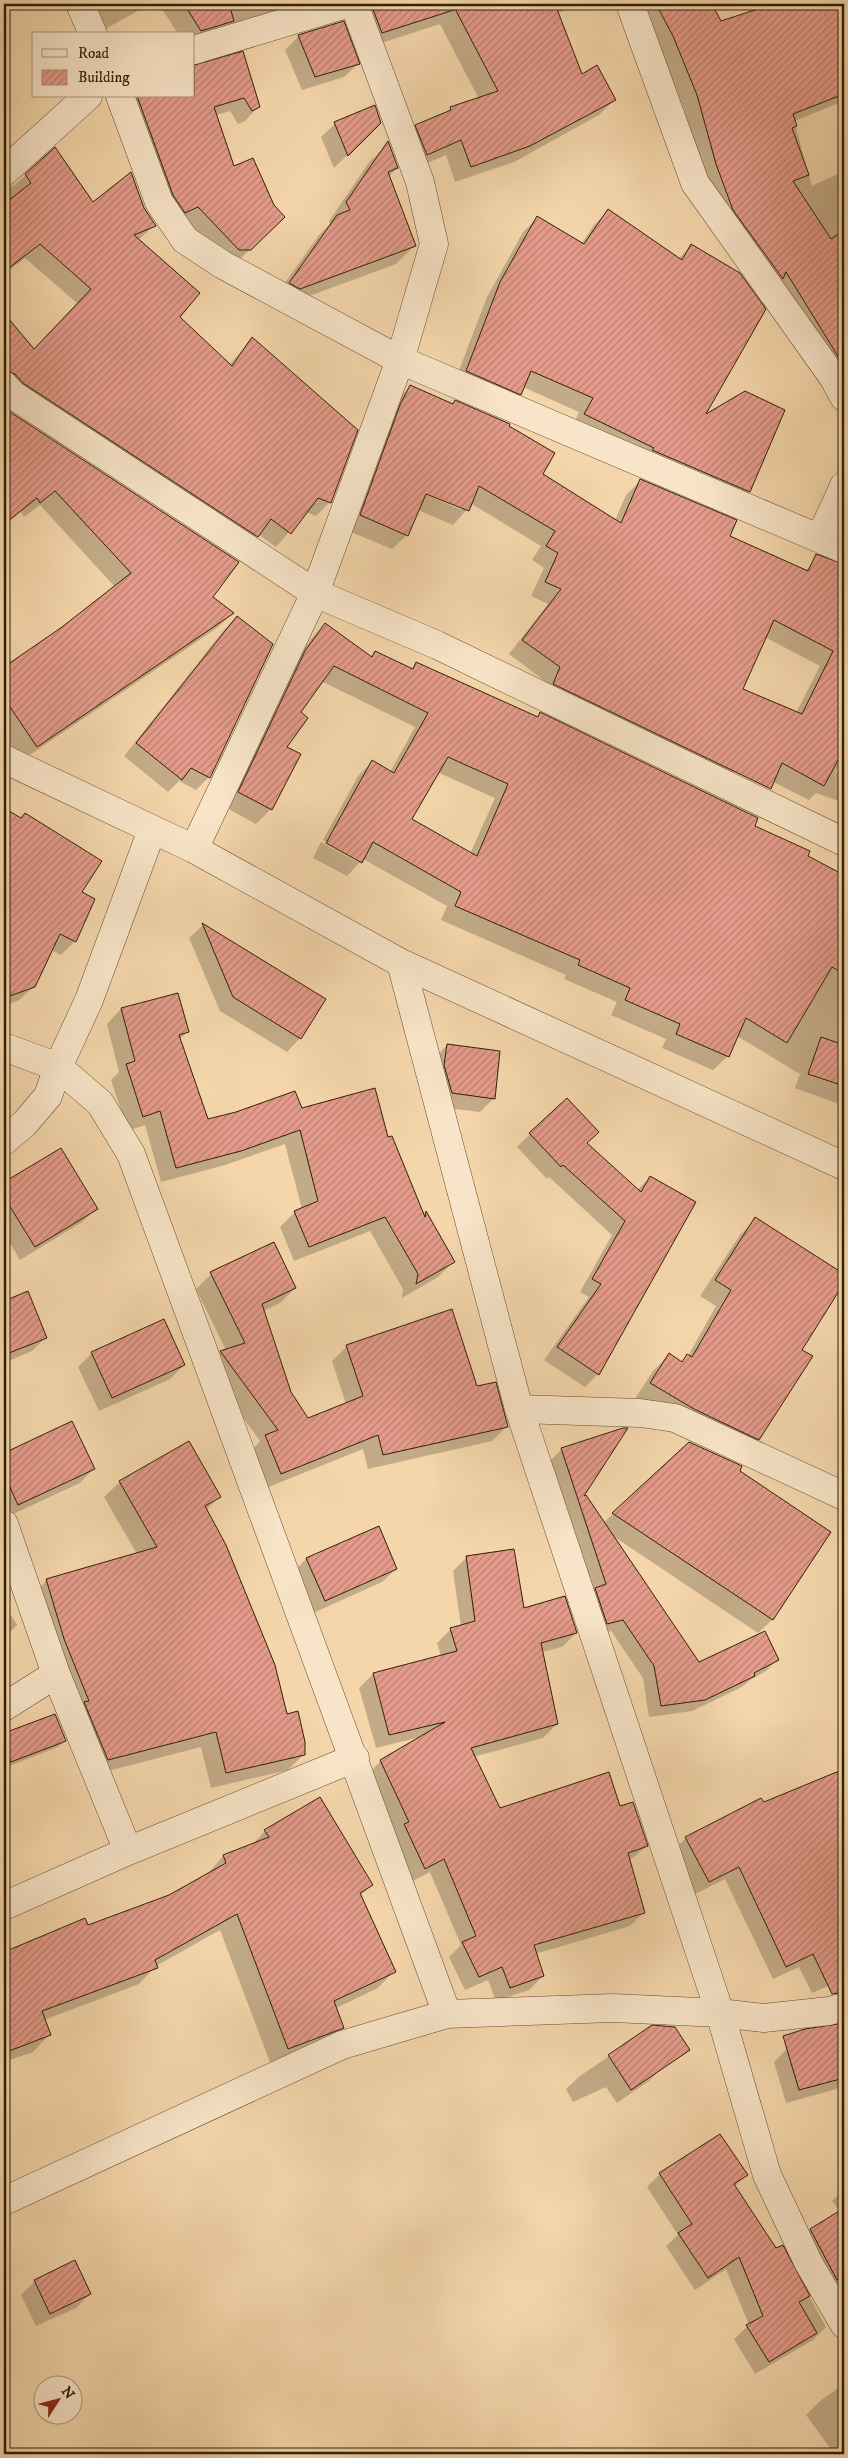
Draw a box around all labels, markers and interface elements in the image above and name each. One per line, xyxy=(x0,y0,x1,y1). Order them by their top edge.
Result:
legend xyxy=(32,32,195,98)
text: Road xyxy=(78,44,110,63)
text: Building xyxy=(78,68,130,87)
north arrow xyxy=(32,2376,82,2426)
text: N xyxy=(57,2383,79,2403)

